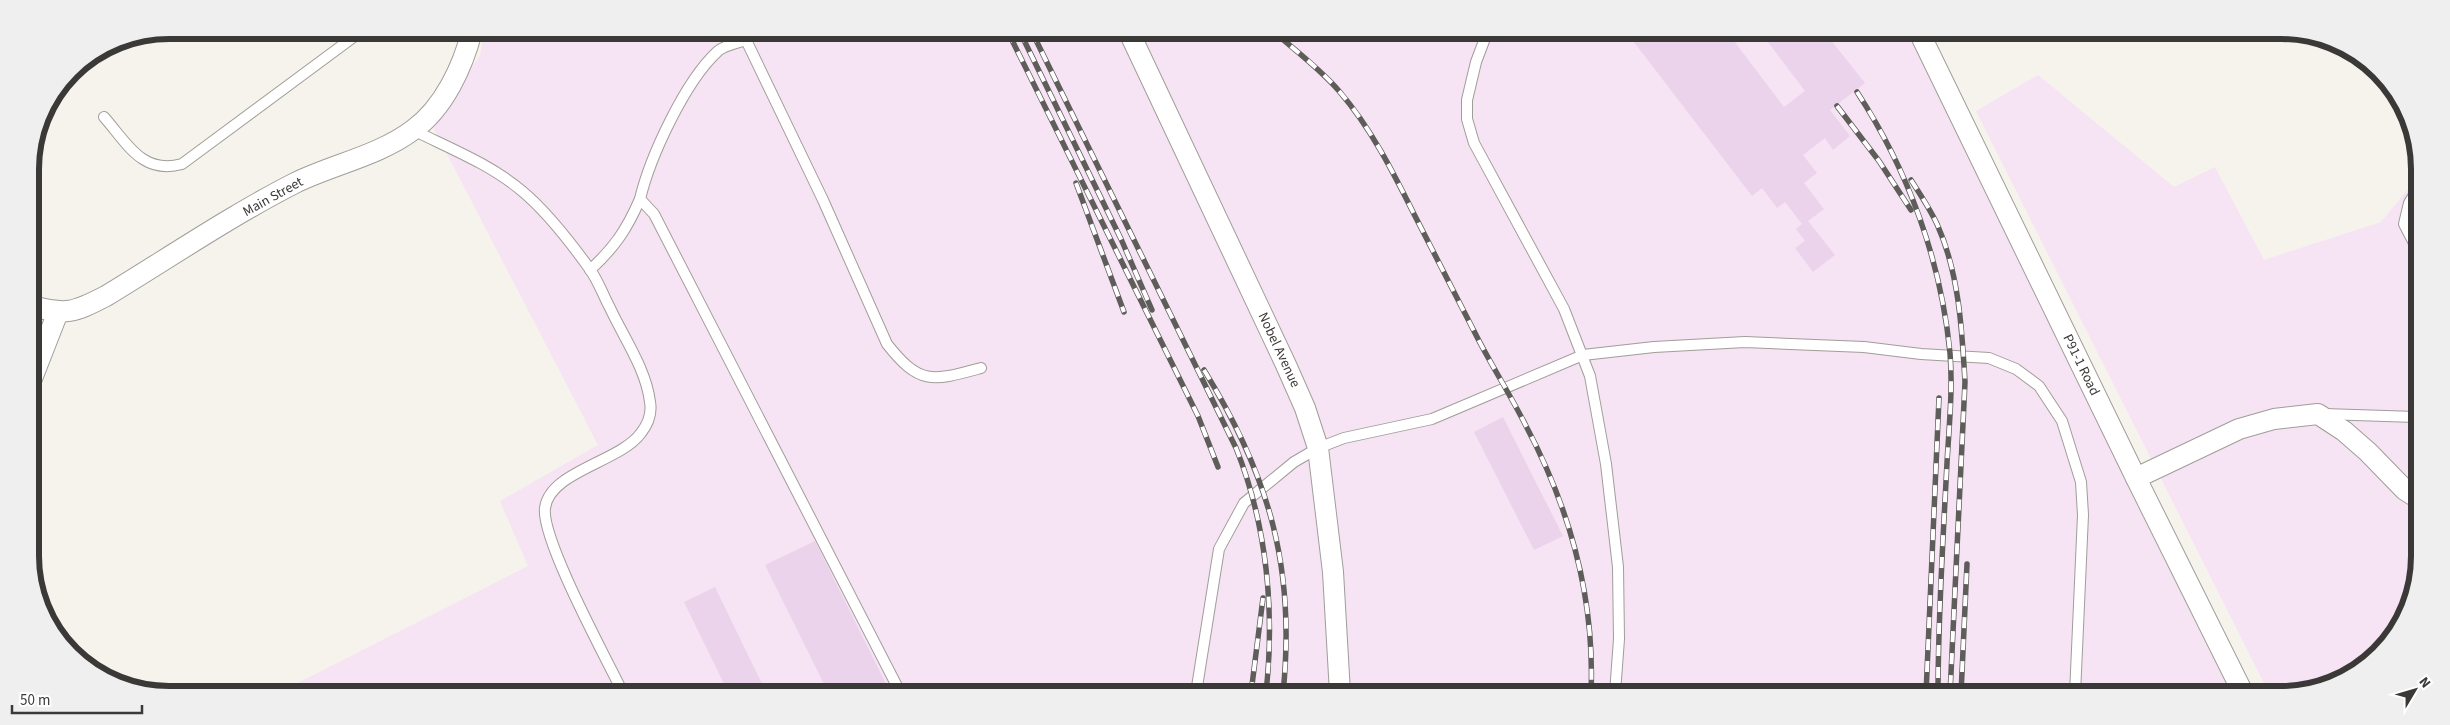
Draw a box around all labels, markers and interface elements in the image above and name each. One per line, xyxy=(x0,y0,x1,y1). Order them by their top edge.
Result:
street label: Main Street xyxy=(239,172,307,222)
street label: Nobel Avenue xyxy=(1253,309,1305,391)
street label: P91-1 Road xyxy=(2058,331,2104,399)
north arrow xyxy=(2390,665,2440,715)
text: N xyxy=(2414,673,2435,692)
scale bar xyxy=(12,682,142,714)
text: 50 m xyxy=(20,690,50,711)

